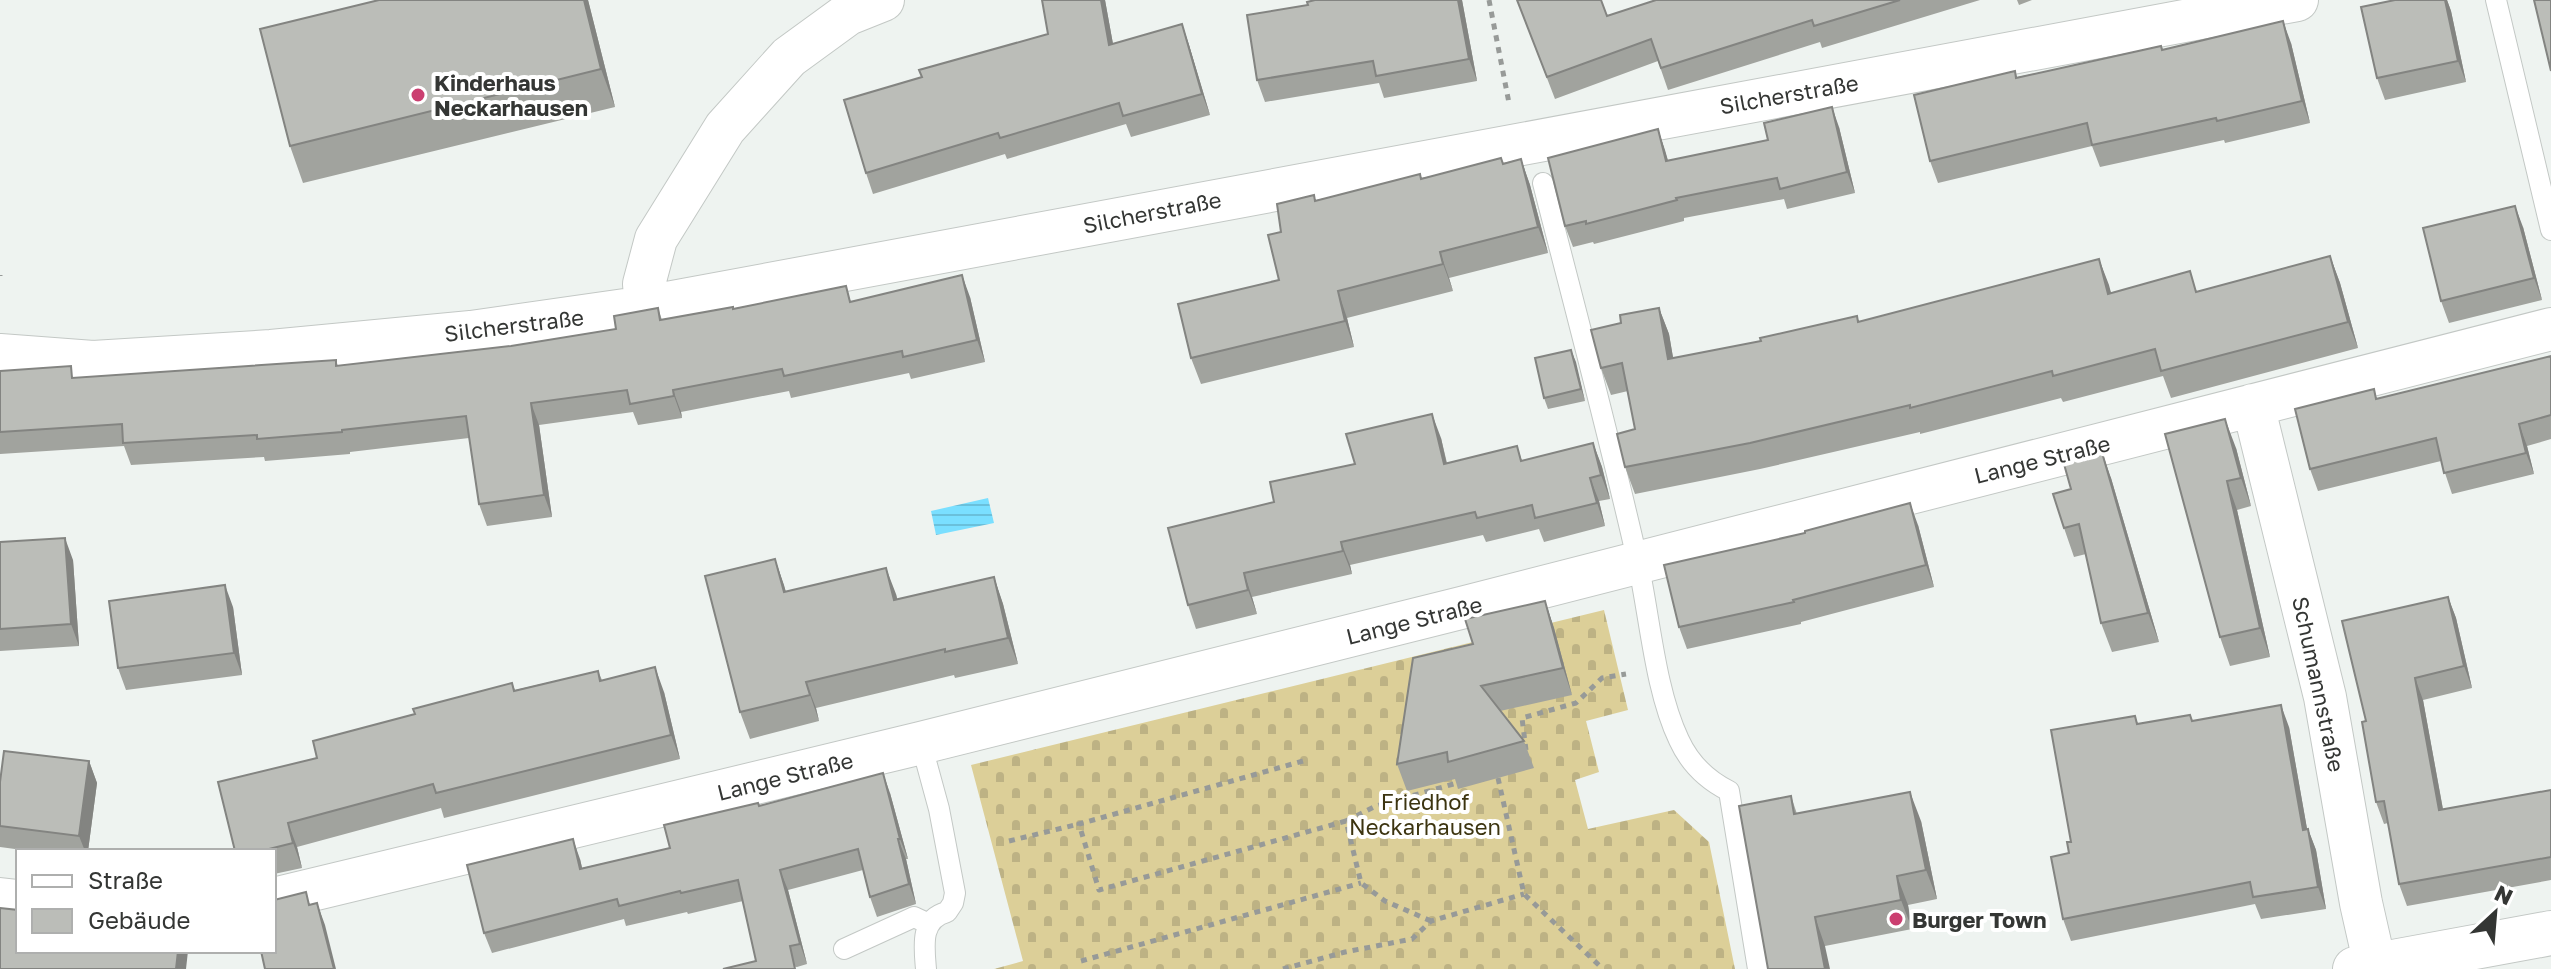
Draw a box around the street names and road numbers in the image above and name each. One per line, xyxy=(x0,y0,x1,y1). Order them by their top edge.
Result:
street label: Silcherstraße xyxy=(1718,69,1860,119)
street label: Silcherstraße xyxy=(1080,185,1224,239)
street label: Silcherstraße xyxy=(443,303,585,347)
street label: Lange Straße xyxy=(1971,429,2113,489)
street label: Lange Straße xyxy=(1343,590,1485,650)
street label: Schumannstraße xyxy=(2287,594,2351,774)
street label: Lange Straße xyxy=(714,746,856,806)

